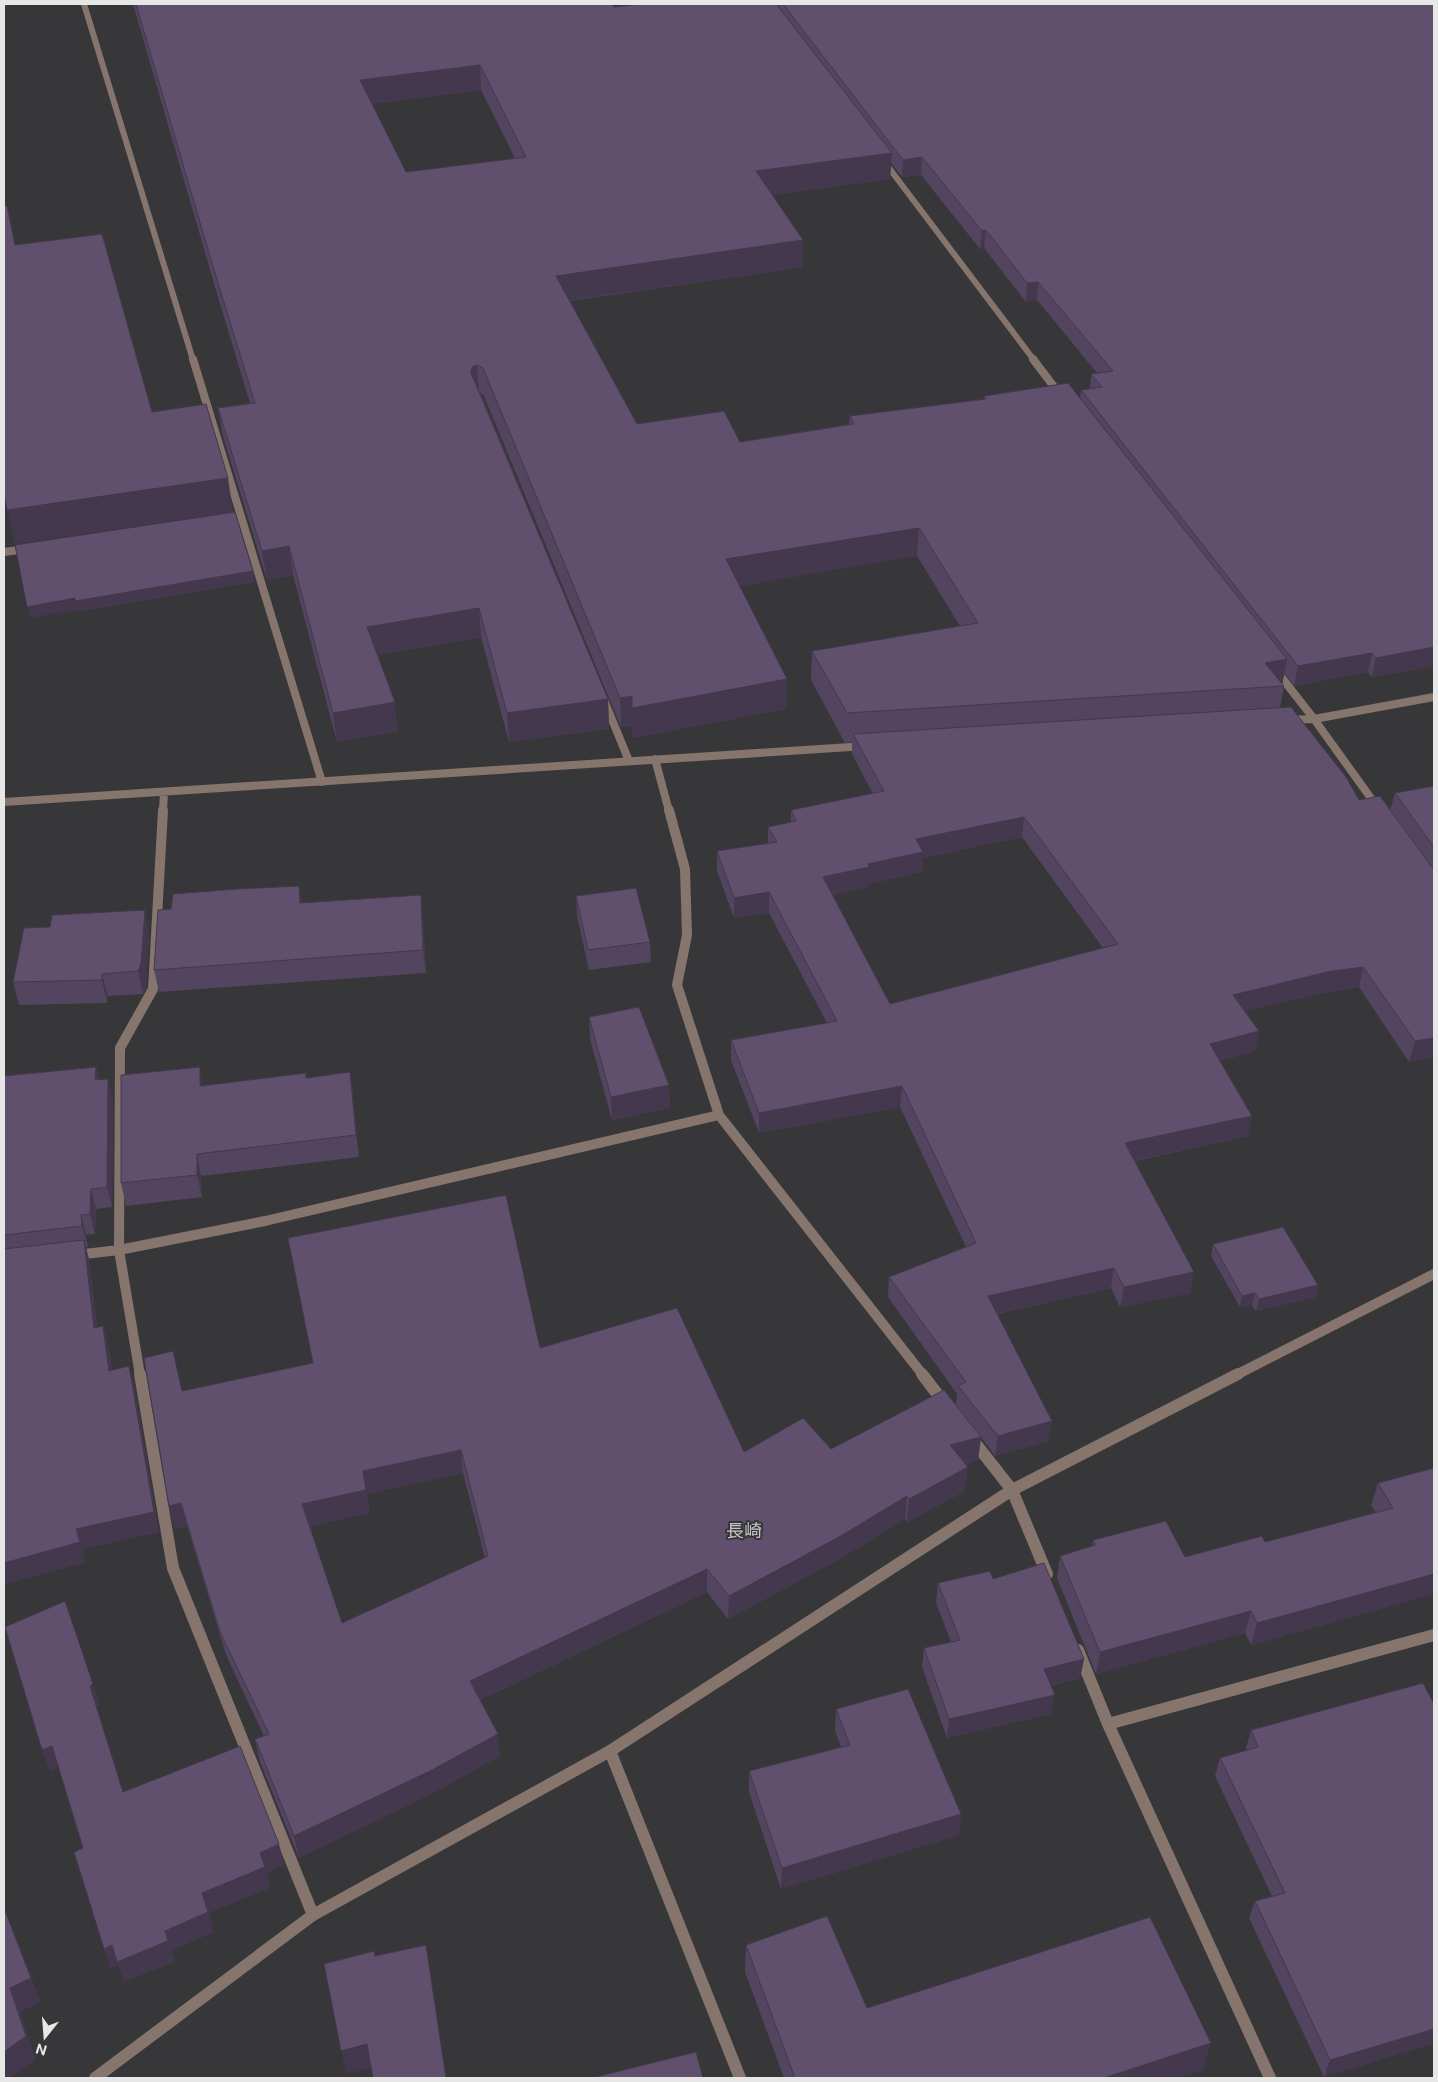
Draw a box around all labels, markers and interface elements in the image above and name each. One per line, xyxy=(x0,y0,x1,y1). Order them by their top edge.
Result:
district label: 長崎 xyxy=(726,1520,762,1541)
north arrow xyxy=(20,2012,70,2062)
text: N xyxy=(34,2040,49,2059)

